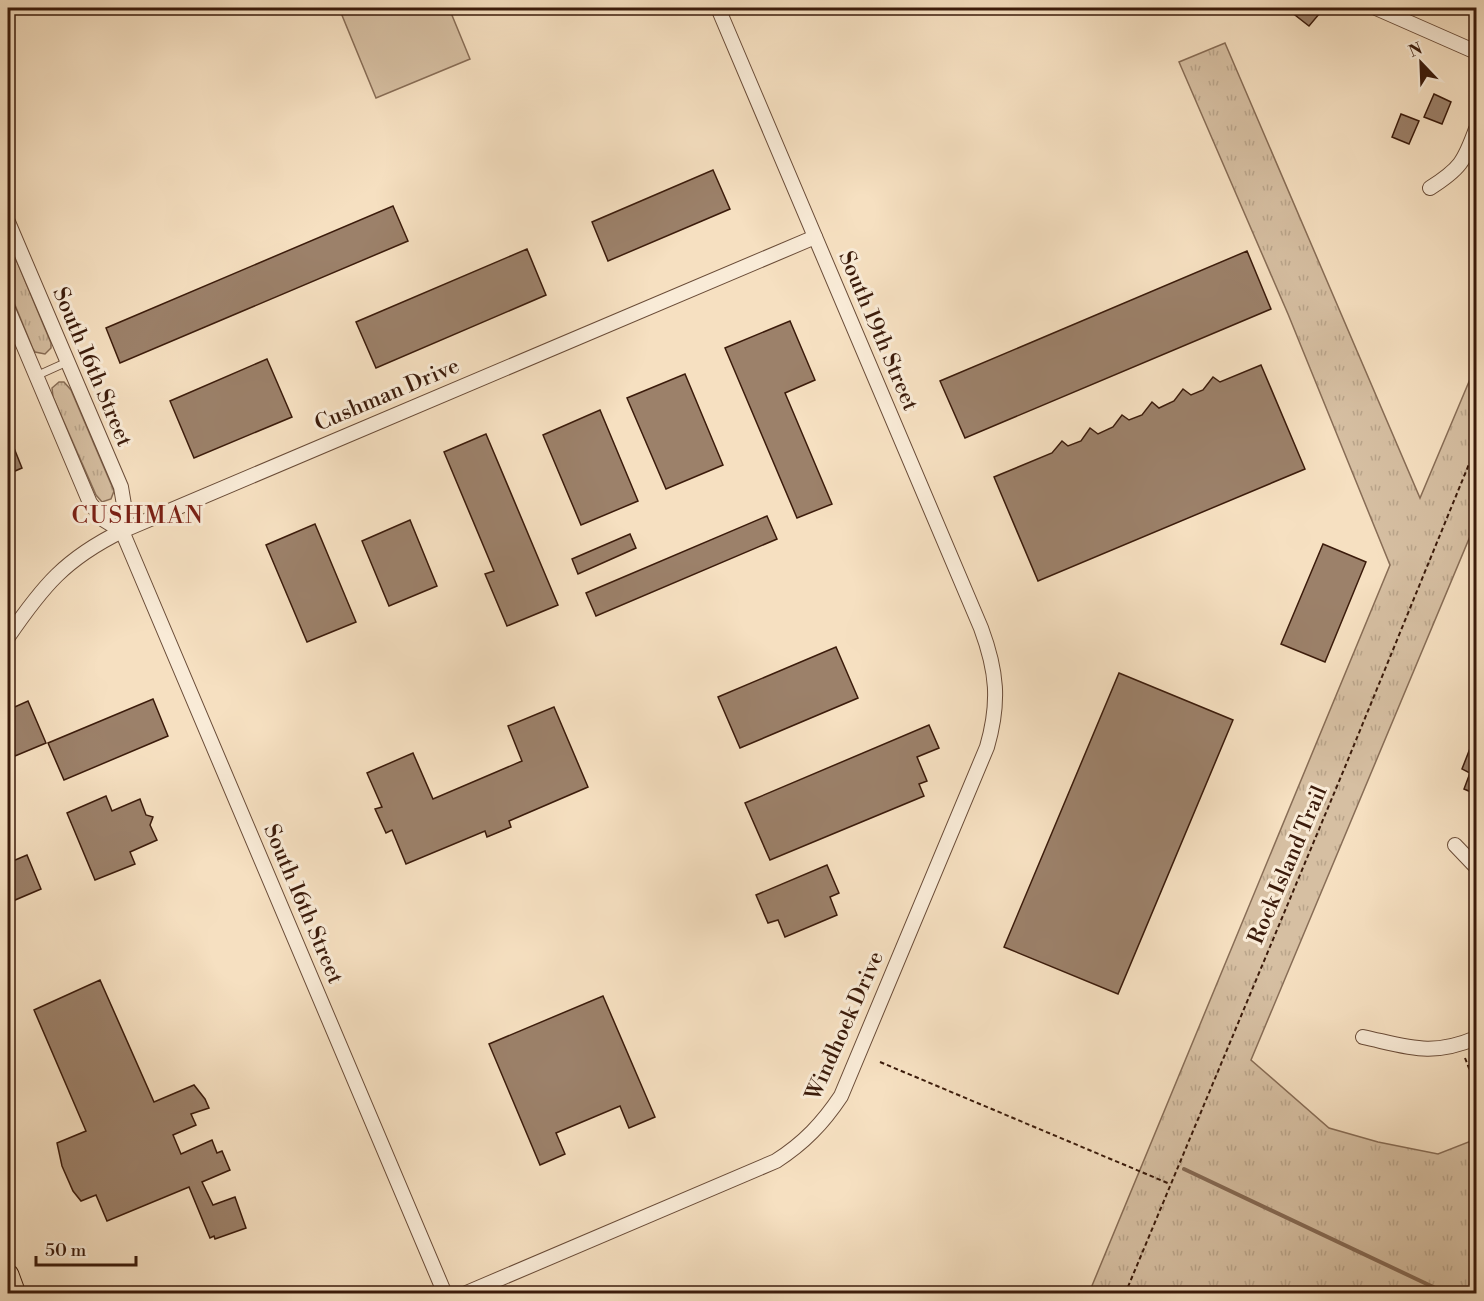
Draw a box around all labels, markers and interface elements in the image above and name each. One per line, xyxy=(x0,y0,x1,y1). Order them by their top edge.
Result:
north arrow xyxy=(1391,33,1451,93)
text: N xyxy=(1406,38,1426,62)
street label: South 19th Street xyxy=(832,247,924,415)
street label: South 16th Street xyxy=(46,283,138,451)
street label: Cushman Drive xyxy=(311,352,463,438)
district label: CUSHMAN xyxy=(72,501,204,531)
street label: Rock Island Trail xyxy=(1243,781,1334,948)
street label: South 16th Street xyxy=(257,820,349,988)
street label: Windhoek Drive xyxy=(800,947,890,1106)
scale bar xyxy=(36,1229,136,1267)
text: 50 m xyxy=(45,1239,87,1262)

